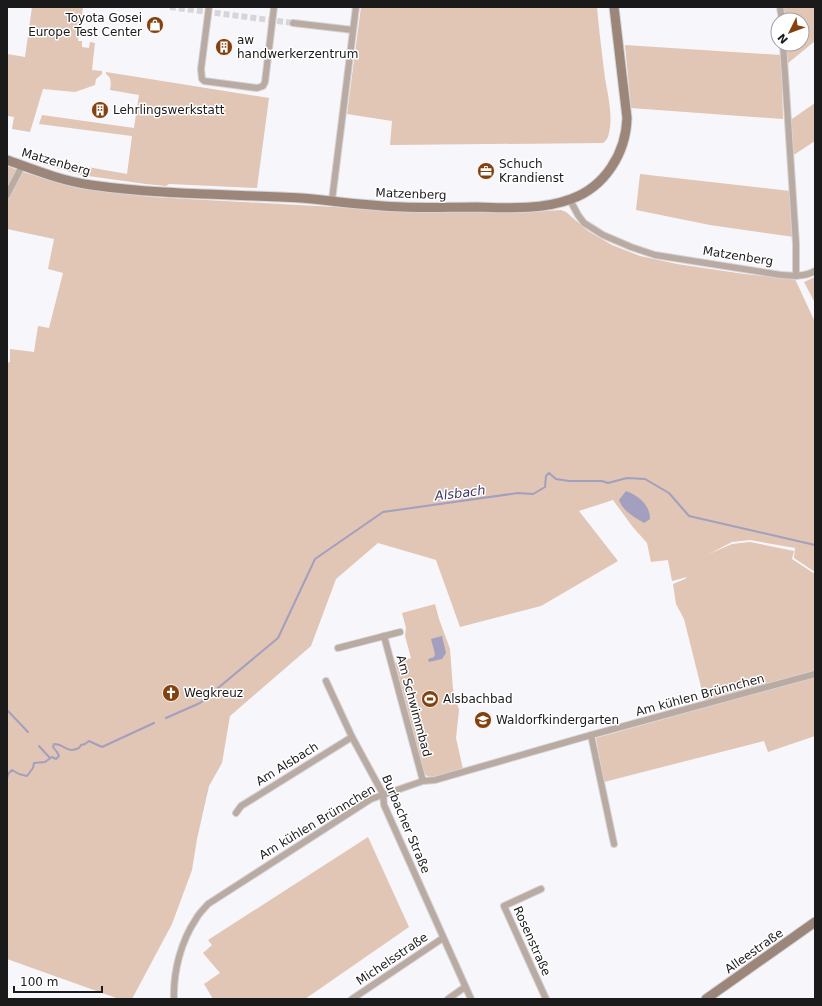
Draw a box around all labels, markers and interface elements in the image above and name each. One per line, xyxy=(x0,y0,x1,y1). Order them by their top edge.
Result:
place label: Toyota Gosei Europe Test Center xyxy=(28,11,142,39)
north arrow xyxy=(770,12,810,52)
shop icon: Toyota Gosei Europe Test Center xyxy=(145,15,165,35)
text: N xyxy=(775,31,791,46)
place label: aw handwerkerzentrum xyxy=(237,33,358,61)
building icon: aw handwerkerzentrum xyxy=(214,37,234,57)
building icon: Lehrlingswerkstatt xyxy=(90,100,110,120)
place label: Lehrlingswerkstatt xyxy=(113,103,225,117)
street label: Matzenberg xyxy=(20,145,92,179)
place label: Schuch Krandienst xyxy=(499,157,564,185)
office icon: Schuch Krandienst xyxy=(476,161,496,181)
street label: Matzenberg xyxy=(375,186,447,202)
street label: Matzenberg xyxy=(702,244,774,268)
water label: Alsbach xyxy=(433,482,486,504)
street label: Am Schwimmbad xyxy=(394,654,434,758)
street label: Am kühlen Brünnchen xyxy=(634,671,766,719)
church icon: Wegkreuz xyxy=(161,683,181,703)
place label: Wegkreuz xyxy=(184,686,243,700)
sports icon: Alsbachbad xyxy=(420,689,440,709)
place label: Alsbachbad xyxy=(443,692,513,706)
school or university icon: Waldorfkindergarten xyxy=(473,710,493,730)
place label: Waldorfkindergarten xyxy=(496,713,619,727)
street label: Am Alsbach xyxy=(253,739,321,789)
street label: Burbacher Straße xyxy=(379,773,433,875)
street label: Am kühlen Brünnchen xyxy=(256,782,378,862)
street label: Rosenstraße xyxy=(510,904,554,978)
street label: Alleestraße xyxy=(722,926,786,976)
street label: Michelsstraße xyxy=(354,930,430,988)
scale bar xyxy=(14,968,102,994)
text: 100 m xyxy=(20,975,58,989)

